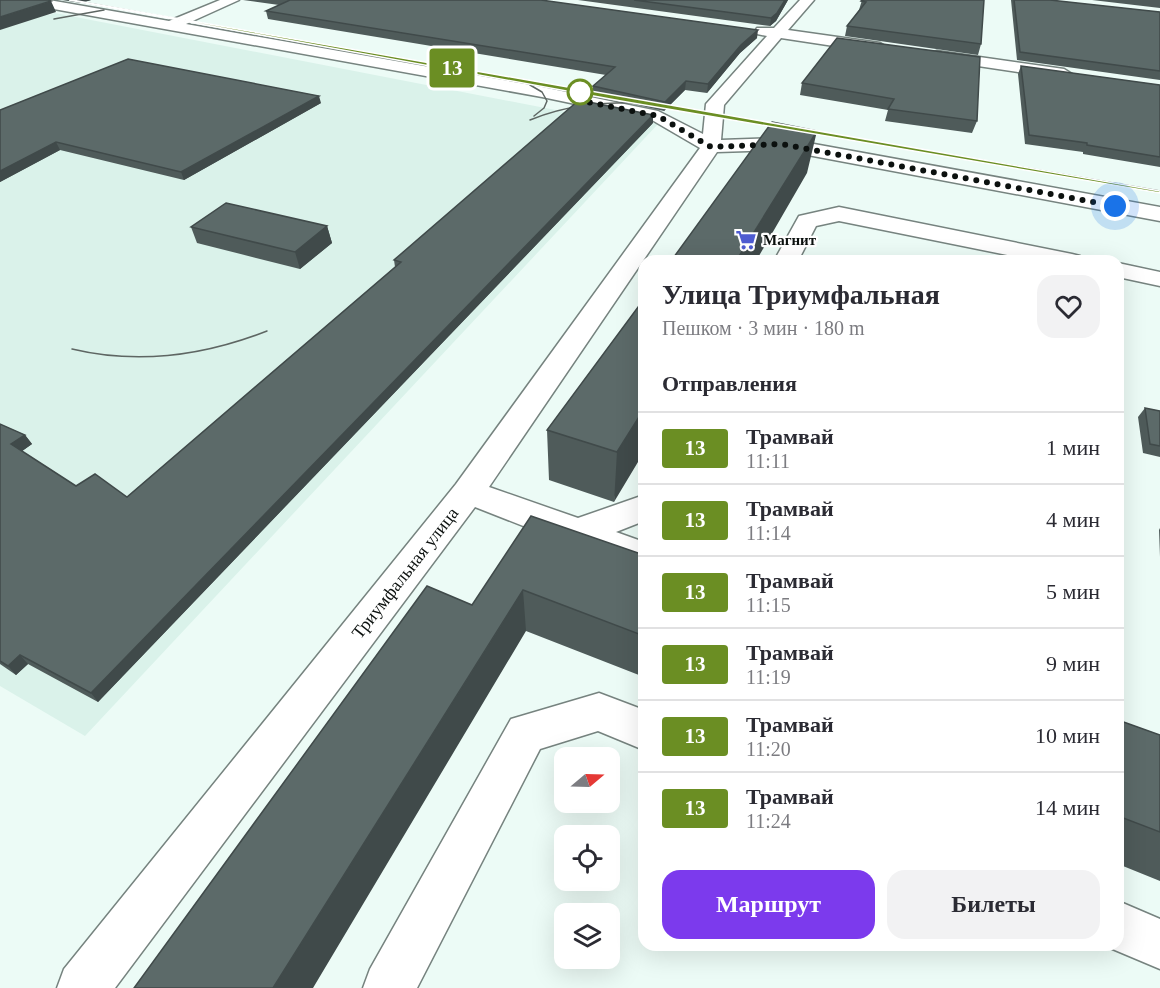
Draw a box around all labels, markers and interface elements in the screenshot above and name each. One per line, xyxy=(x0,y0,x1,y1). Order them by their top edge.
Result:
line badge: 13 xyxy=(425,48,479,88)
text: 13 xyxy=(442,56,463,80)
unlabelled marker xyxy=(567,79,593,105)
your location xyxy=(1100,191,1130,221)
supermarket icon: Магнит xyxy=(734,228,758,252)
place label: Магнит xyxy=(763,232,817,248)
button: heart xyxy=(1037,275,1100,338)
text: Улица Триумфальная xyxy=(662,279,940,310)
text: Пешком · 3 мин · 180 m xyxy=(662,317,865,339)
text: Отправления xyxy=(662,371,797,396)
text: Трамвай xyxy=(746,424,834,449)
text: 1 мин xyxy=(1046,435,1100,460)
text: 13 xyxy=(685,436,706,460)
text: 11:11 xyxy=(746,450,790,472)
text: Трамвай xyxy=(746,496,834,521)
street label: Триумфальная улица xyxy=(348,503,462,643)
text: 4 мин xyxy=(1046,507,1100,532)
text: 13 xyxy=(685,508,706,532)
text: 11:14 xyxy=(746,522,791,544)
text: Трамвай xyxy=(746,568,834,593)
text: 5 мин xyxy=(1046,579,1100,604)
text: 13 xyxy=(685,580,706,604)
text: 11:15 xyxy=(746,594,791,616)
text: Трамвай xyxy=(746,640,834,665)
text: 9 мин xyxy=(1046,651,1100,676)
text: 13 xyxy=(685,652,706,676)
text: 11:19 xyxy=(746,666,791,688)
text: Трамвай xyxy=(746,712,834,737)
text: 10 мин xyxy=(1035,723,1100,748)
text: 13 xyxy=(685,724,706,748)
text: 11:20 xyxy=(746,738,791,760)
north arrow xyxy=(554,747,620,813)
map controls xyxy=(554,747,620,969)
text: Трамвай xyxy=(746,784,834,809)
text: 14 мин xyxy=(1035,795,1100,820)
text: 13 xyxy=(685,796,706,820)
text: 11:24 xyxy=(746,810,791,832)
button: locate xyxy=(554,825,620,891)
button: Маршрут xyxy=(662,870,875,939)
button: Билеты xyxy=(887,870,1100,939)
button: layers xyxy=(554,903,620,969)

